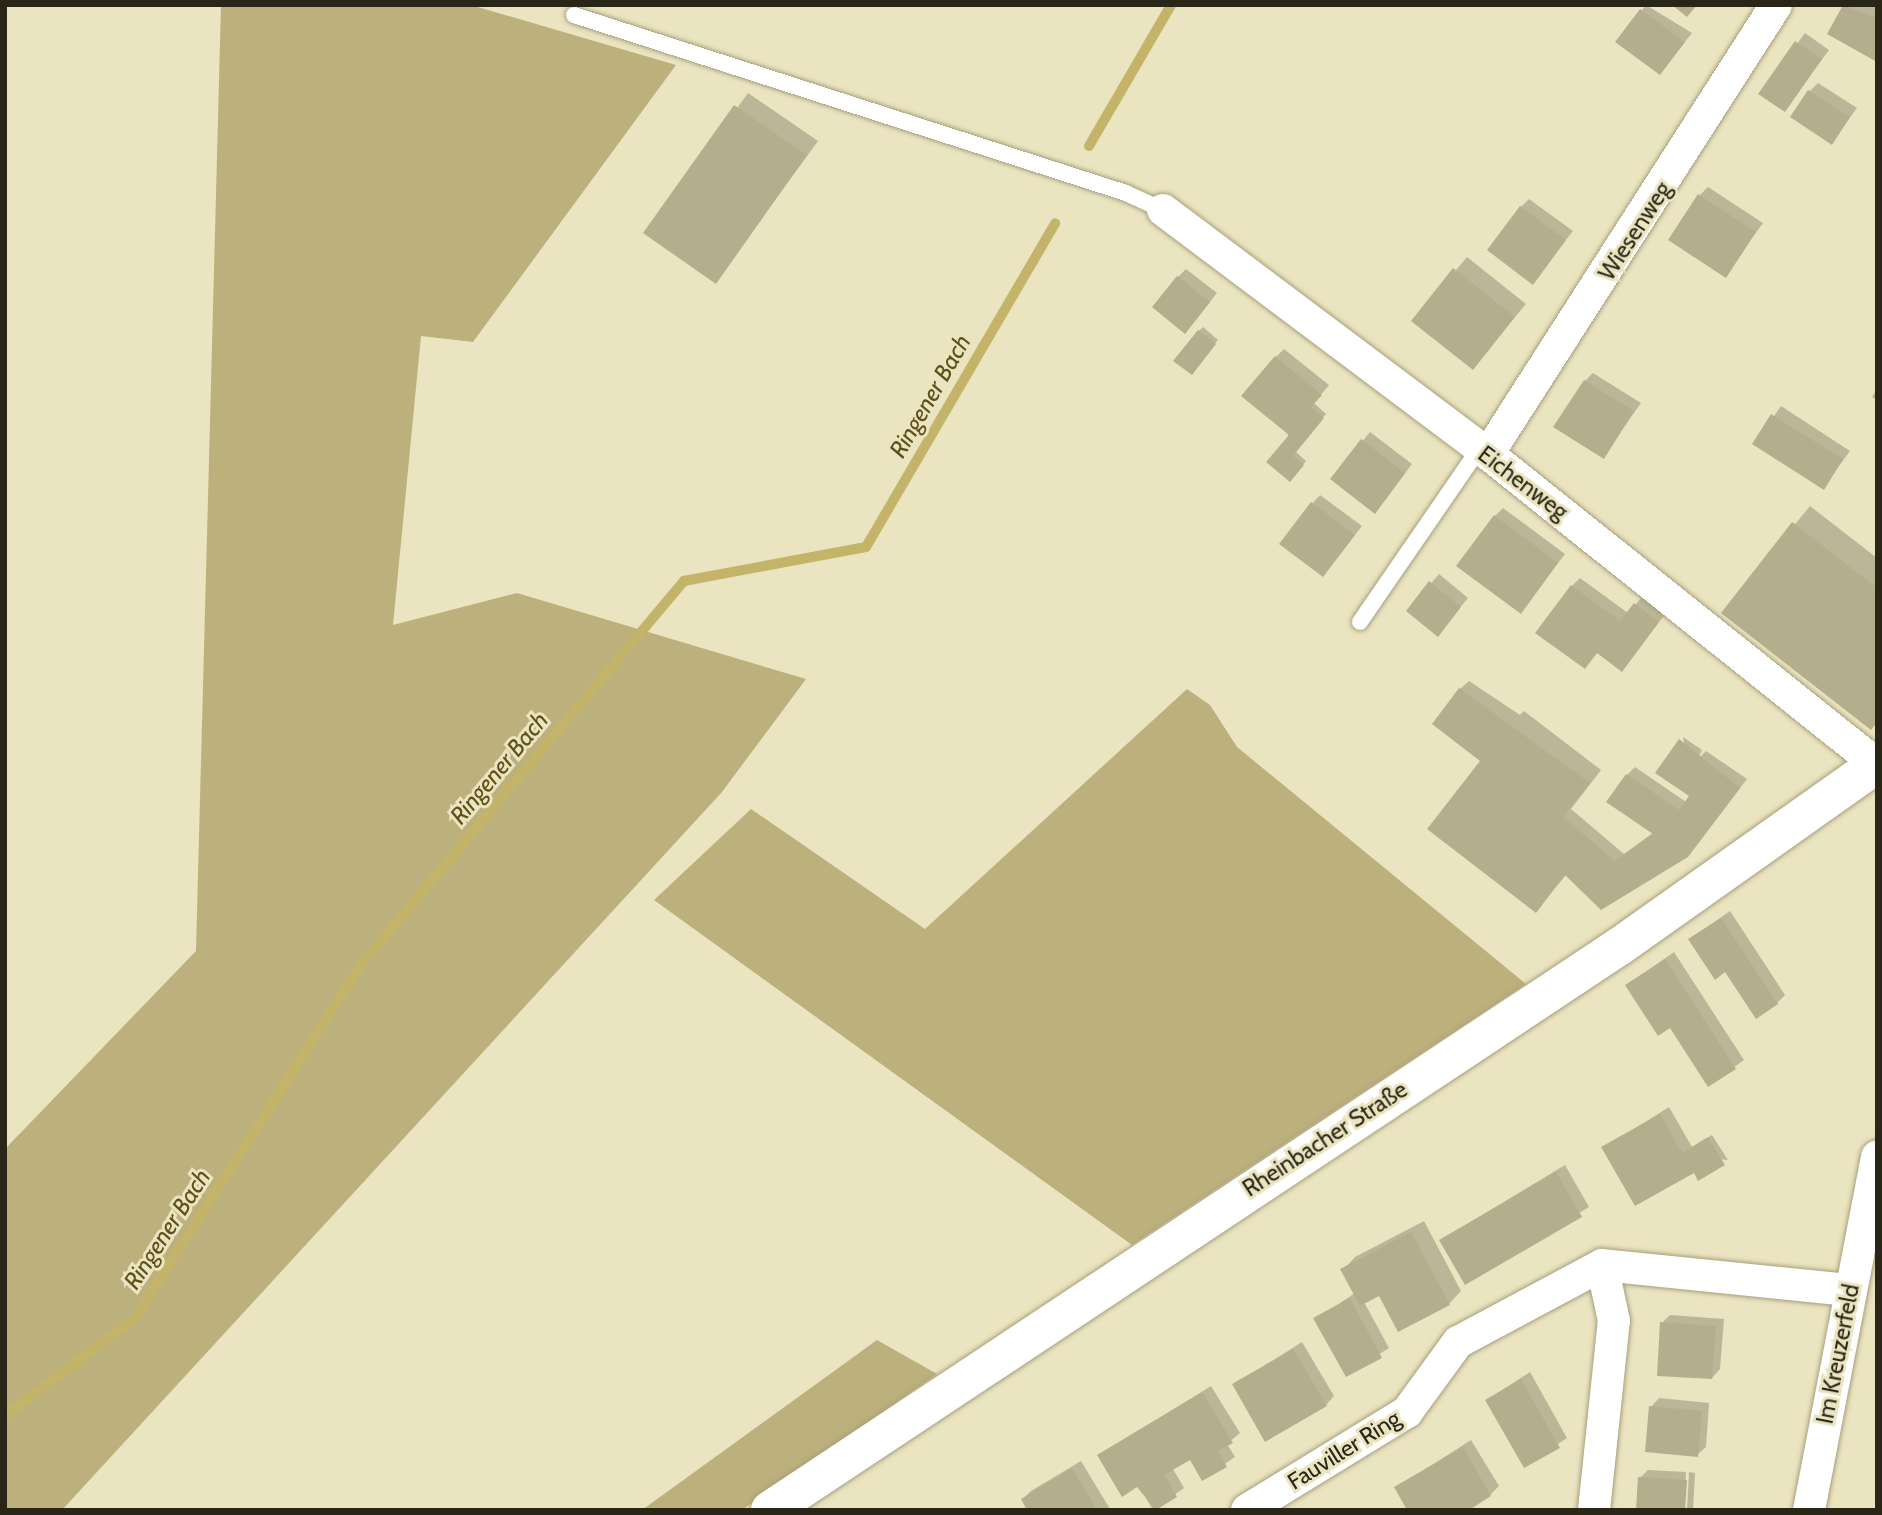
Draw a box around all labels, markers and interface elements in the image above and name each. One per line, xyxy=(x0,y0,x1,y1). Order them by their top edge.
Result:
street label: Wiesenweg xyxy=(1593,176,1677,286)
water label: Ringener Bach xyxy=(883,329,977,463)
street label: Eichenweg xyxy=(1473,440,1573,526)
water label: Ringener Bach xyxy=(444,706,554,830)
street label: Rheinbacher Straße xyxy=(1238,1076,1412,1202)
water label: Ringener Bach xyxy=(118,1164,216,1294)
street label: Im Kreuzerfeld xyxy=(1811,1282,1865,1426)
street label: Fauviller Ring xyxy=(1282,1404,1406,1496)

